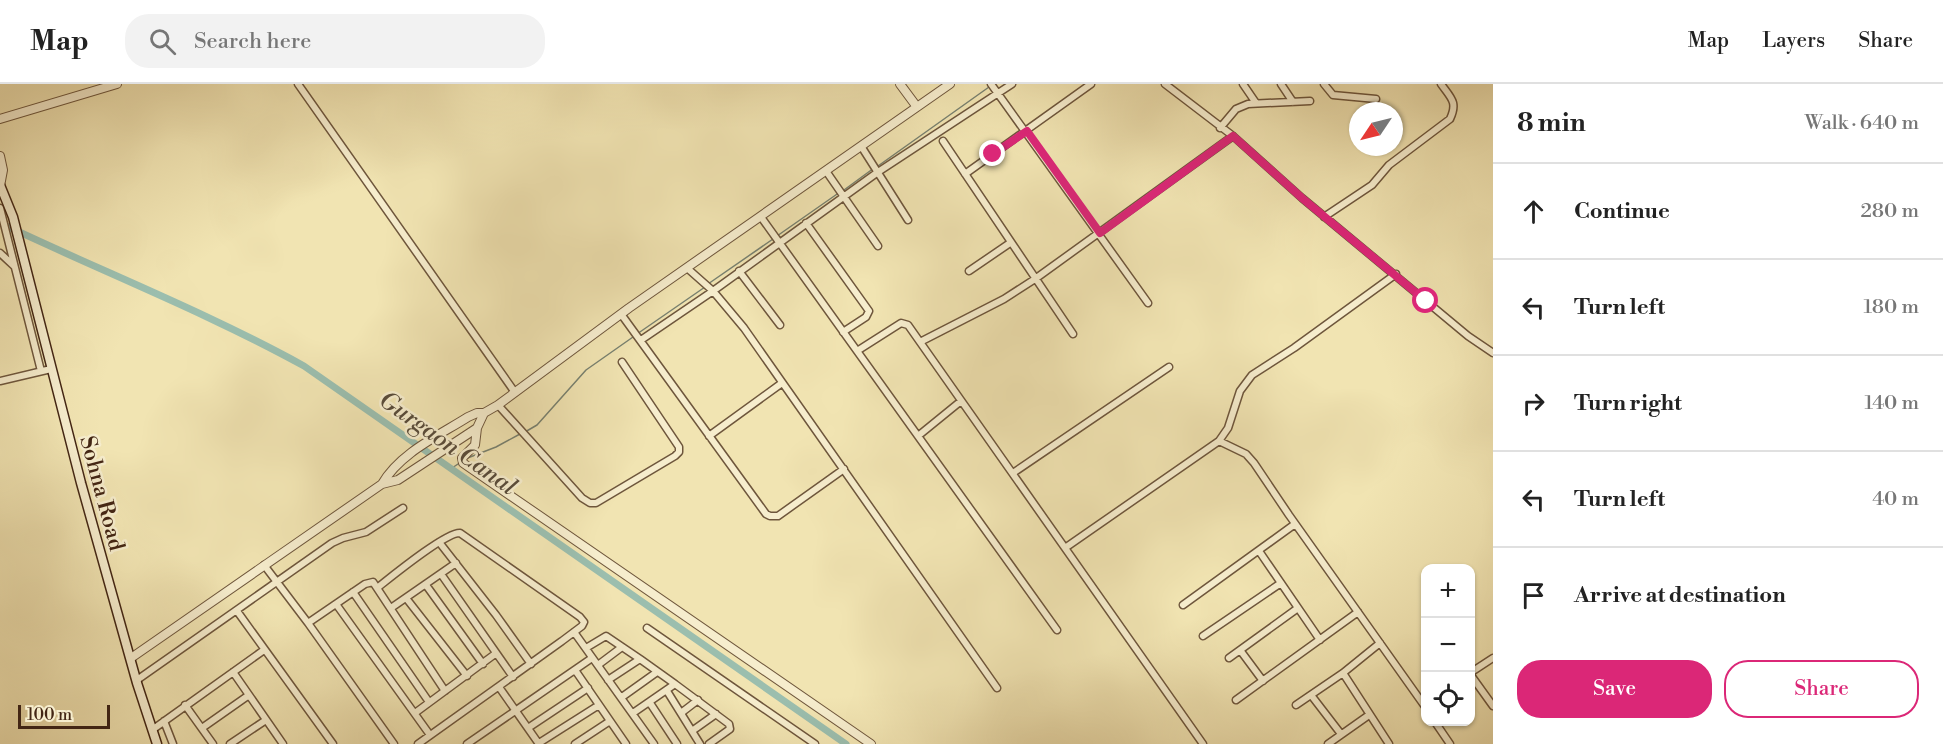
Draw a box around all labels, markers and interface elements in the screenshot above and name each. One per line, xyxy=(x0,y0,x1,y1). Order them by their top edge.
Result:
search box xyxy=(125,14,545,68)
text: Map xyxy=(30,24,89,59)
icon: search xyxy=(146,25,179,58)
text: Search here xyxy=(194,28,311,55)
text: Map xyxy=(1688,28,1729,54)
text: Layers xyxy=(1762,28,1825,54)
text: Share xyxy=(1858,28,1913,54)
north arrow xyxy=(1349,102,1403,156)
text: 8 min xyxy=(1517,107,1586,139)
text: Walk · 640 m xyxy=(1805,111,1919,136)
route end xyxy=(979,140,1005,166)
icon: ahead xyxy=(1517,195,1550,228)
text: Continue xyxy=(1574,198,1670,225)
text: 280 m xyxy=(1860,199,1919,224)
route start xyxy=(1412,287,1438,313)
icon: left xyxy=(1517,291,1550,324)
text: Turn left xyxy=(1574,294,1665,321)
text: 180 m xyxy=(1864,295,1919,320)
water label: Gurgaon Canal xyxy=(373,385,522,503)
icon: right xyxy=(1517,387,1550,420)
text: Turn right xyxy=(1574,390,1682,417)
text: 140 m xyxy=(1864,391,1919,416)
street label: Sohna Road xyxy=(73,433,130,554)
icon: left xyxy=(1517,483,1550,516)
text: Turn left xyxy=(1574,486,1665,513)
text: 40 m xyxy=(1872,487,1919,512)
map controls xyxy=(1421,564,1475,726)
button: + xyxy=(1421,564,1475,618)
icon: arrive xyxy=(1517,579,1550,612)
text: Arrive at destination xyxy=(1574,582,1786,609)
button: − xyxy=(1421,618,1475,672)
button: Save xyxy=(1517,660,1712,718)
button: Share xyxy=(1724,660,1919,718)
button: locate xyxy=(1421,672,1475,726)
scale bar xyxy=(18,702,110,730)
text: 100 m xyxy=(27,705,72,725)

